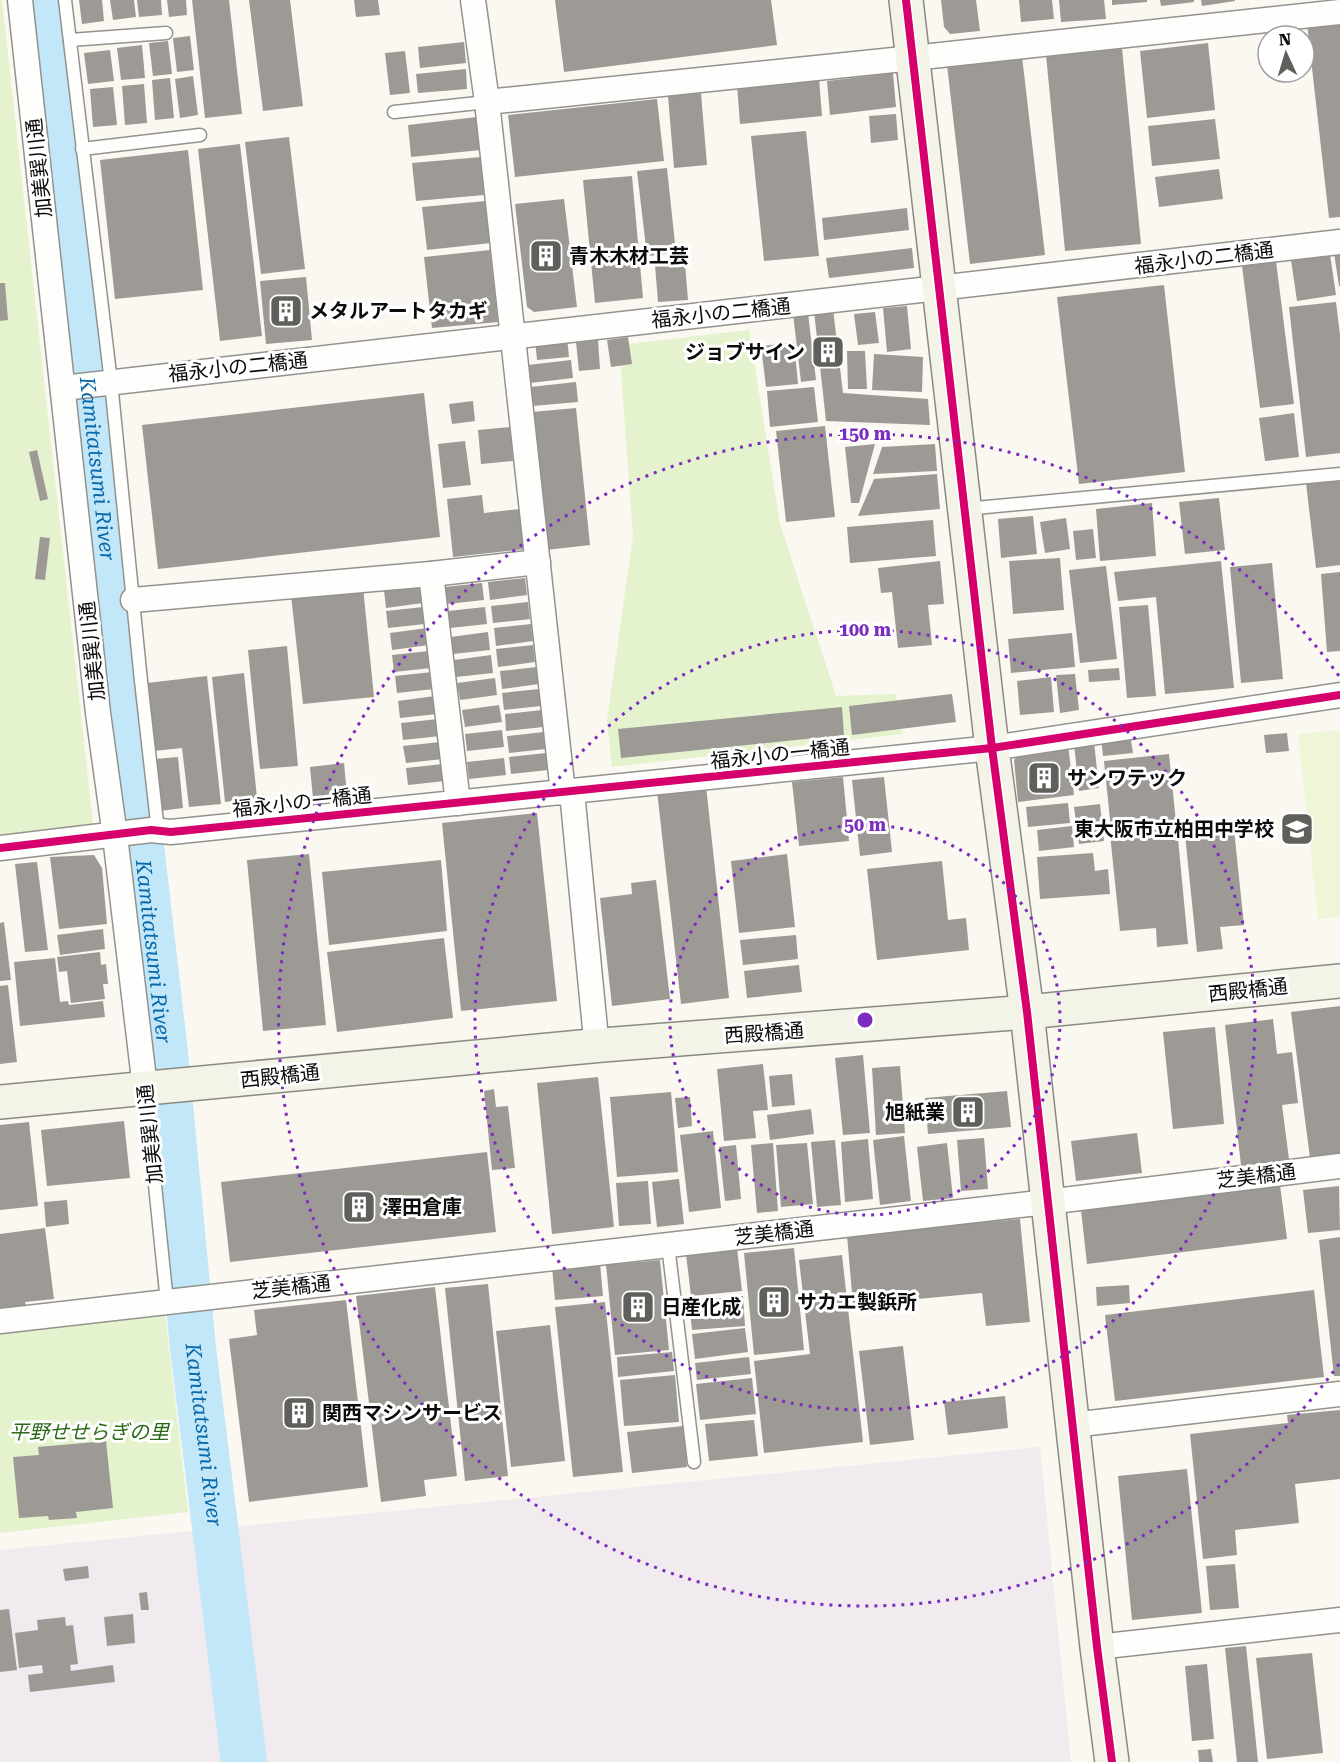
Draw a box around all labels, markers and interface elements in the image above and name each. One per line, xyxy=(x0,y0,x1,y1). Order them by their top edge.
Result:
north arrow xyxy=(1256,24,1316,84)
text: N xyxy=(1278,30,1292,49)
street label: 加美巽川通 xyxy=(22,117,56,219)
building icon: 青木木材工芸 xyxy=(528,238,564,274)
street label: 福永小の二橋通 xyxy=(1133,238,1275,278)
place label: 青木木材工芸 xyxy=(569,244,689,268)
building icon: メタルアートタカギ xyxy=(268,293,304,329)
street label: 福永小の二橋通 xyxy=(650,294,792,332)
place label: メタルアートタカギ xyxy=(309,299,488,323)
building icon: ジョブサイン xyxy=(810,334,846,370)
place label: ジョブサイン xyxy=(685,340,805,364)
street label: 福永小の二橋通 xyxy=(167,348,309,386)
water label: Kamitatsumi River xyxy=(75,375,120,562)
text: 150 m xyxy=(839,423,892,444)
street label: 加美巽川通 xyxy=(75,600,109,702)
text: 100 m xyxy=(839,619,892,640)
street label: 福永小の一橋通 xyxy=(709,735,851,773)
building icon: サンワテック xyxy=(1026,760,1062,796)
place label: サンワテック xyxy=(1067,766,1187,790)
street label: 福永小の一橋通 xyxy=(231,783,373,821)
school or university icon: 東大阪市立柏田中学校 xyxy=(1279,811,1315,847)
text: 50 m xyxy=(844,814,887,835)
place label: 東大阪市立柏田中学校 xyxy=(1074,817,1274,841)
water label: Kamitatsumi River xyxy=(131,857,176,1045)
street label: 西殿橋通 xyxy=(1207,974,1289,1006)
centre of rings xyxy=(855,1010,875,1030)
street label: 西殿橋通 xyxy=(723,1018,805,1048)
street label: 西殿橋通 xyxy=(239,1060,321,1092)
street label: 加美巽川通 xyxy=(133,1083,167,1185)
building icon: 旭紙業 xyxy=(950,1094,986,1130)
place label: 旭紙業 xyxy=(885,1100,945,1124)
street label: 芝美橋通 xyxy=(1215,1159,1297,1193)
building icon: 澤田倉庫 xyxy=(341,1189,377,1225)
place label: 澤田倉庫 xyxy=(382,1195,462,1219)
street label: 芝美橋通 xyxy=(733,1216,815,1250)
street label: 芝美橋通 xyxy=(250,1271,332,1303)
building icon: サカエ製鋲所 xyxy=(756,1284,792,1320)
building icon: 日産化成 xyxy=(620,1289,656,1325)
place label: サカエ製鋲所 xyxy=(797,1290,917,1314)
place label: 日産化成 xyxy=(661,1295,741,1319)
water label: Kamitatsumi River xyxy=(180,1341,227,1528)
building icon: 関西マシンサービス xyxy=(281,1395,317,1431)
place label: 関西マシンサービス xyxy=(322,1401,502,1425)
park label: 平野せせらぎの里 xyxy=(9,1420,171,1444)

